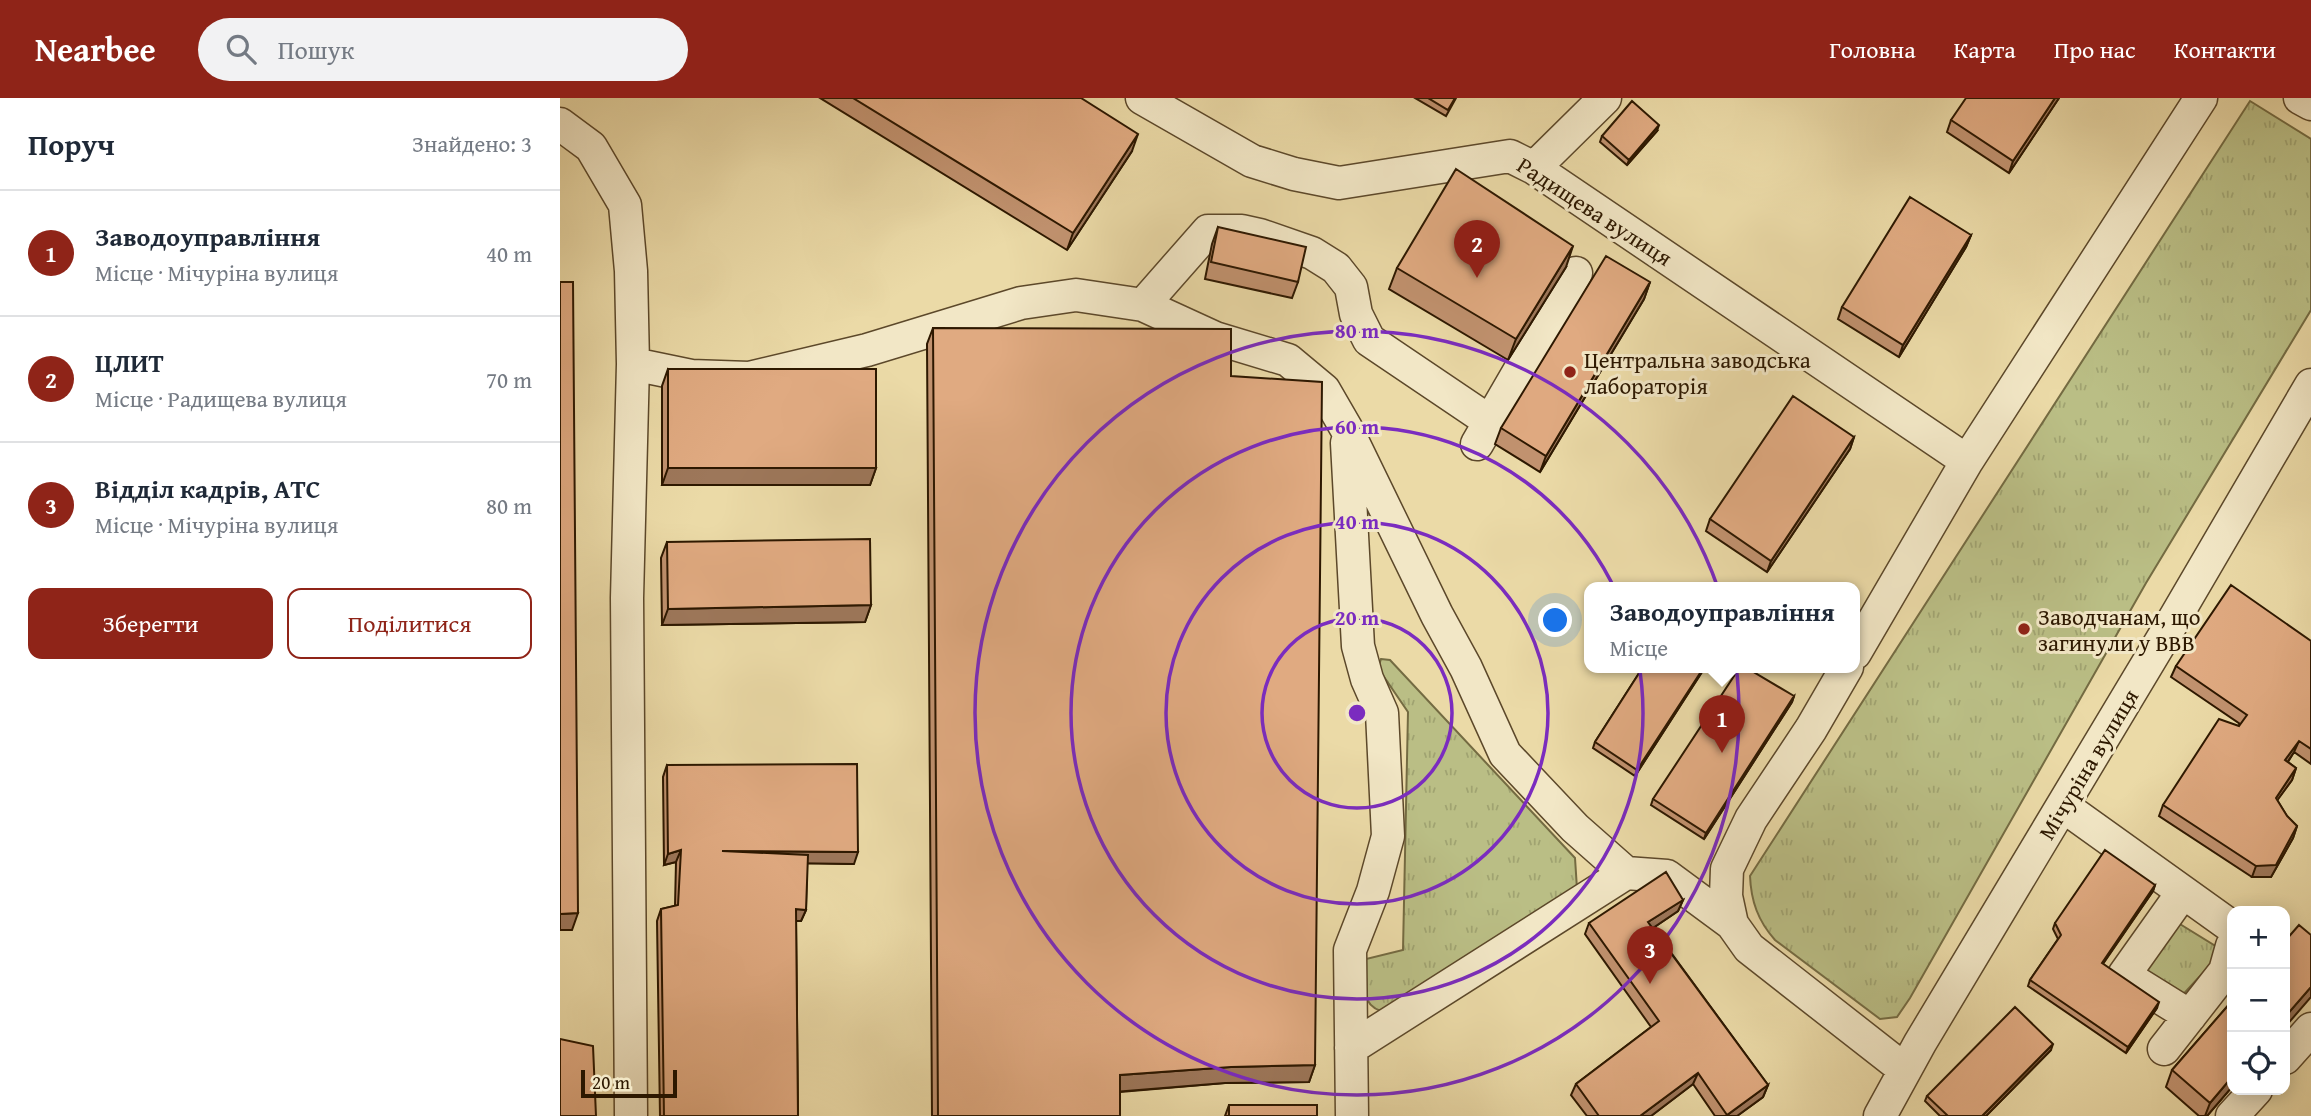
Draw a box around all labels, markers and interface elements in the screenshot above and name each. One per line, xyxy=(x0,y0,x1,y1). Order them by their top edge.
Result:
search box xyxy=(198,18,688,81)
text: Nearbee xyxy=(35,25,156,73)
icon: search xyxy=(222,30,260,68)
text: Пошук xyxy=(278,30,354,69)
text: Головна xyxy=(1829,32,1916,67)
text: Карта xyxy=(1954,32,2016,67)
text: Про нас xyxy=(2054,32,2136,67)
text: Контакти xyxy=(2174,32,2276,67)
text: Поруч xyxy=(28,122,115,166)
text: Знайдено: 3 xyxy=(412,127,532,160)
street label: Радищева вулиця xyxy=(1511,148,1679,274)
text: Заводоуправління xyxy=(95,217,320,256)
pin: 2 xyxy=(1454,220,1500,278)
text: 1 xyxy=(45,237,57,270)
text: 40 m xyxy=(486,237,532,270)
text: Місце · Мічуріна вулиця xyxy=(95,256,338,289)
text: 80 m xyxy=(1335,315,1379,346)
text: ЦЛИТ xyxy=(95,343,164,382)
place label: Центральна заводська лабораторія xyxy=(1584,343,1811,402)
text: 2 xyxy=(45,363,57,396)
text: 70 m xyxy=(486,363,532,396)
marker: Центральна заводська лабораторія xyxy=(1562,364,1578,380)
text: Місце · Радищева вулиця xyxy=(95,382,347,415)
text: 60 m xyxy=(1335,411,1379,442)
text: Відділ кадрів, АТС xyxy=(95,469,320,508)
text: 3 xyxy=(45,489,57,522)
text: 80 m xyxy=(486,489,532,522)
text: 40 m xyxy=(1335,506,1379,537)
text: Місце · Мічуріна вулиця xyxy=(95,508,338,541)
popup xyxy=(1584,582,1860,673)
button: Зберегти xyxy=(28,588,273,659)
button: Поділитися xyxy=(287,588,532,659)
text: Заводоуправління xyxy=(1609,592,1835,631)
place label: Заводчанам, що загинули у ВВВ xyxy=(2038,600,2200,659)
text: 20 m xyxy=(1335,602,1379,633)
your location xyxy=(1538,603,1572,637)
marker: Заводчанам, що загинули у ВВВ xyxy=(2016,621,2032,637)
text: Місце xyxy=(1609,631,1668,664)
street label: Мічуріна вулиця xyxy=(2030,682,2146,846)
pin: 1 xyxy=(1699,695,1745,753)
centre of rings xyxy=(1345,701,1369,725)
map controls xyxy=(2227,906,2290,1095)
button: + xyxy=(2227,906,2290,969)
pin: 3 xyxy=(1627,926,1673,984)
button: − xyxy=(2227,969,2290,1032)
button: locate xyxy=(2227,1032,2290,1095)
scale bar xyxy=(581,1067,677,1099)
text: 20 m xyxy=(592,1068,630,1096)

